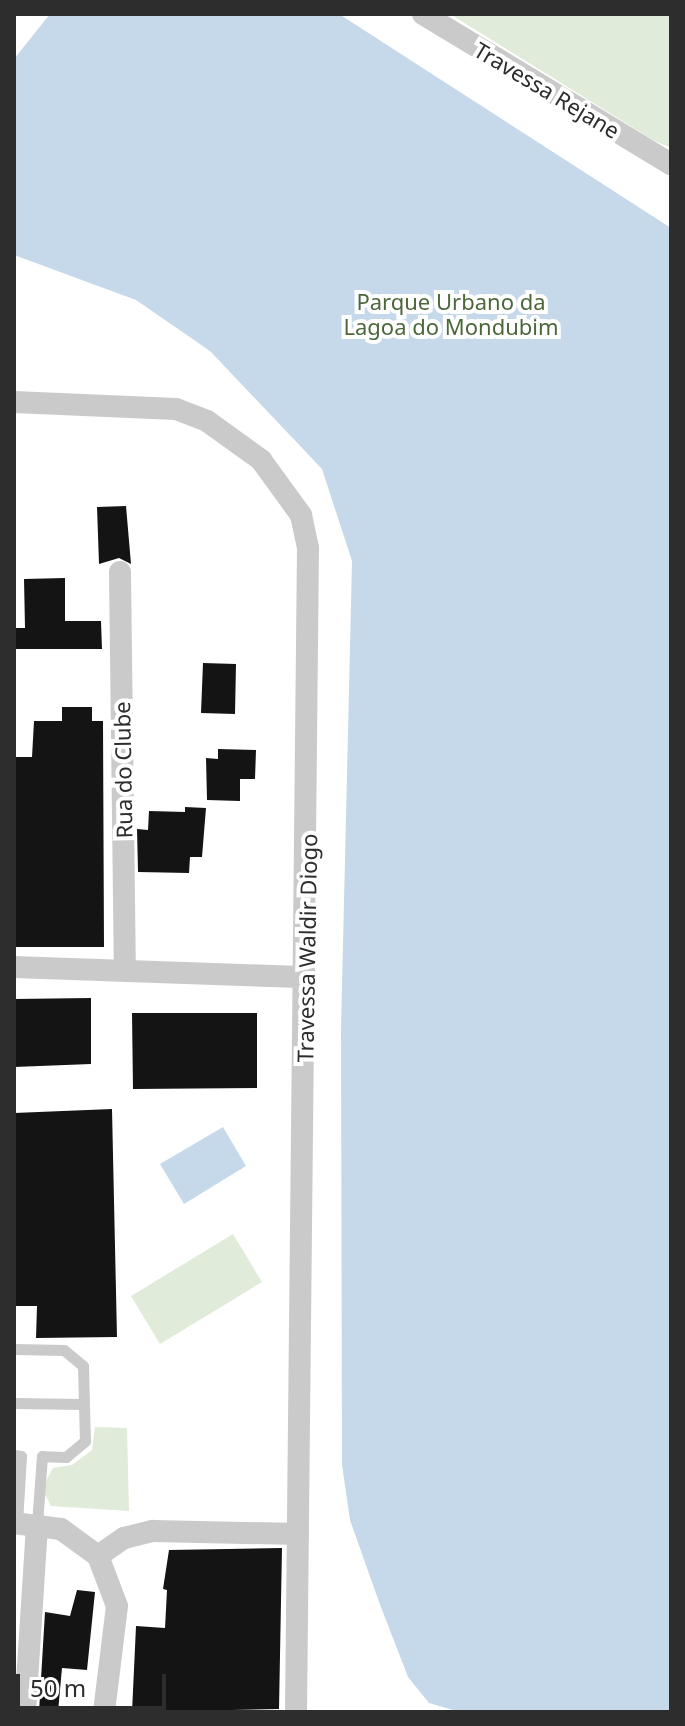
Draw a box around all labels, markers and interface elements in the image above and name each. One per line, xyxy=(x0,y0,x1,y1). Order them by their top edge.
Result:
street label: Travessa Rejane xyxy=(470,36,624,144)
park label: Parque Urbano da Lagoa do Mondubim xyxy=(343,288,559,340)
street label: Rua do Clube xyxy=(109,701,137,839)
street label: Travessa Waldir Diogo xyxy=(292,833,322,1063)
scale bar xyxy=(20,1658,170,1708)
text: 50 m xyxy=(30,1671,86,1704)

